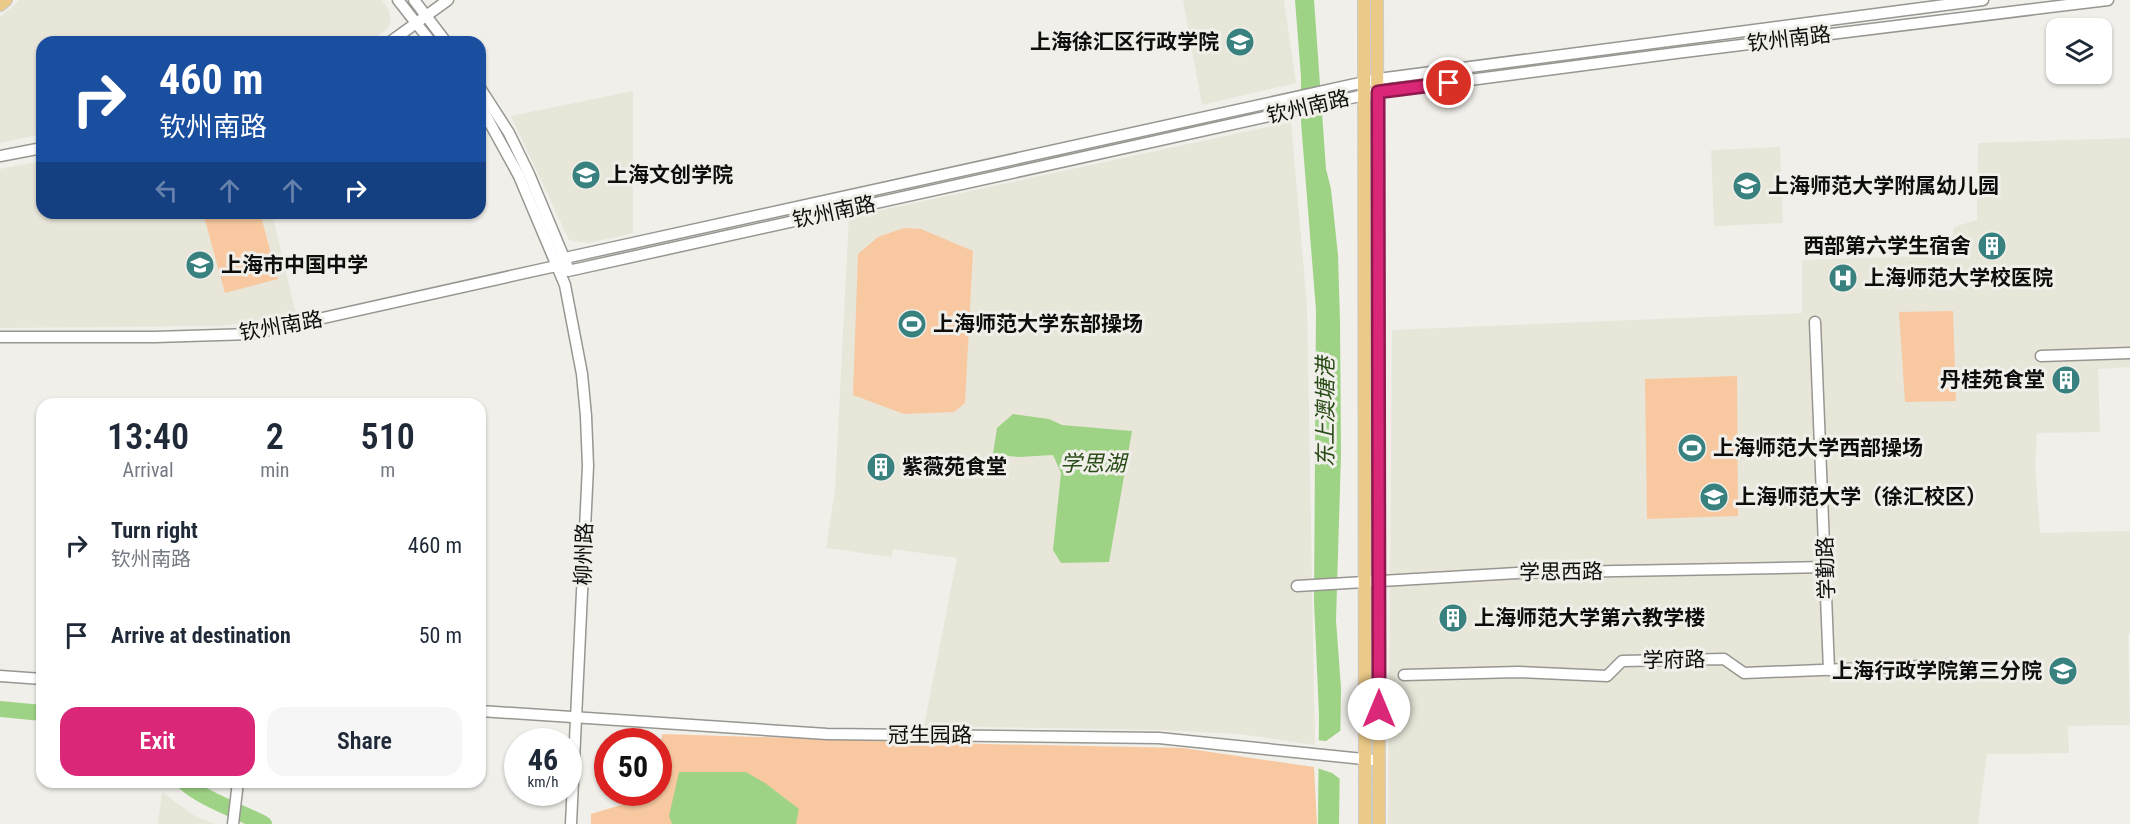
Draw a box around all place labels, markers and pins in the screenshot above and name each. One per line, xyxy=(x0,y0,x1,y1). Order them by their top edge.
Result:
school or university icon: 上海徐汇区行政学院 xyxy=(1224,26,1256,58)
place label: 上海徐汇区行政学院 xyxy=(1030,30,1219,54)
pin xyxy=(1423,57,1474,108)
school or university icon: 上海文创学院 xyxy=(570,159,602,191)
place label: 上海文创学院 xyxy=(607,163,733,187)
school or university icon: 上海师范大学附属幼儿园 xyxy=(1731,170,1763,202)
place label: 上海师范大学附属幼儿园 xyxy=(1768,174,1999,198)
building icon: 西部第六学生宿舍 xyxy=(1976,230,2008,262)
place label: 西部第六学生宿舍 xyxy=(1803,234,1971,258)
school or university icon: 上海市中国中学 xyxy=(184,249,216,281)
place label: 上海市中国中学 xyxy=(221,253,368,277)
hospital icon: 上海师范大学校医院 xyxy=(1827,262,1859,294)
place label: 上海师范大学校医院 xyxy=(1864,266,2053,290)
sports icon: 上海师范大学东部操场 xyxy=(896,308,928,340)
place label: 上海师范大学东部操场 xyxy=(933,312,1143,336)
building icon: 丹桂苑食堂 xyxy=(2050,364,2082,396)
place label: 丹桂苑食堂 xyxy=(1940,368,2045,392)
sports icon: 上海师范大学西部操场 xyxy=(1676,432,1708,464)
place label: 上海师范大学西部操场 xyxy=(1713,436,1923,460)
building icon: 紫薇苑食堂 xyxy=(865,451,897,483)
place label: 紫薇苑食堂 xyxy=(902,455,1007,479)
school or university icon: 上海师范大学（徐汇校区） xyxy=(1698,481,1730,513)
place label: 上海师范大学（徐汇校区） xyxy=(1735,485,1987,509)
building icon: 上海师范大学第六教学楼 xyxy=(1437,602,1469,634)
place label: 上海师范大学第六教学楼 xyxy=(1474,606,1705,630)
school or university icon: 上海行政学院第三分院 xyxy=(2047,655,2079,687)
place label: 上海行政学院第三分院 xyxy=(1832,659,2042,683)

